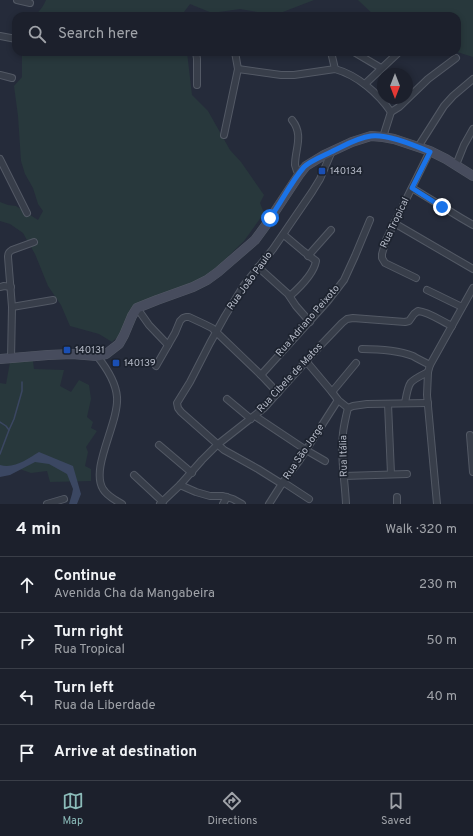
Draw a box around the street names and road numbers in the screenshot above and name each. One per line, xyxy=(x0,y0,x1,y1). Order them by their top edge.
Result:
street label: Rua Tropical xyxy=(378,196,412,250)
street label: Rua João Paulo xyxy=(224,249,276,313)
street label: Rua Adriano Peixoto xyxy=(273,282,343,360)
street label: Rua Cibele de Matos xyxy=(254,340,326,415)
street label: Rua São Jorge xyxy=(281,422,327,482)
street label: Rua Itália xyxy=(337,435,351,477)

